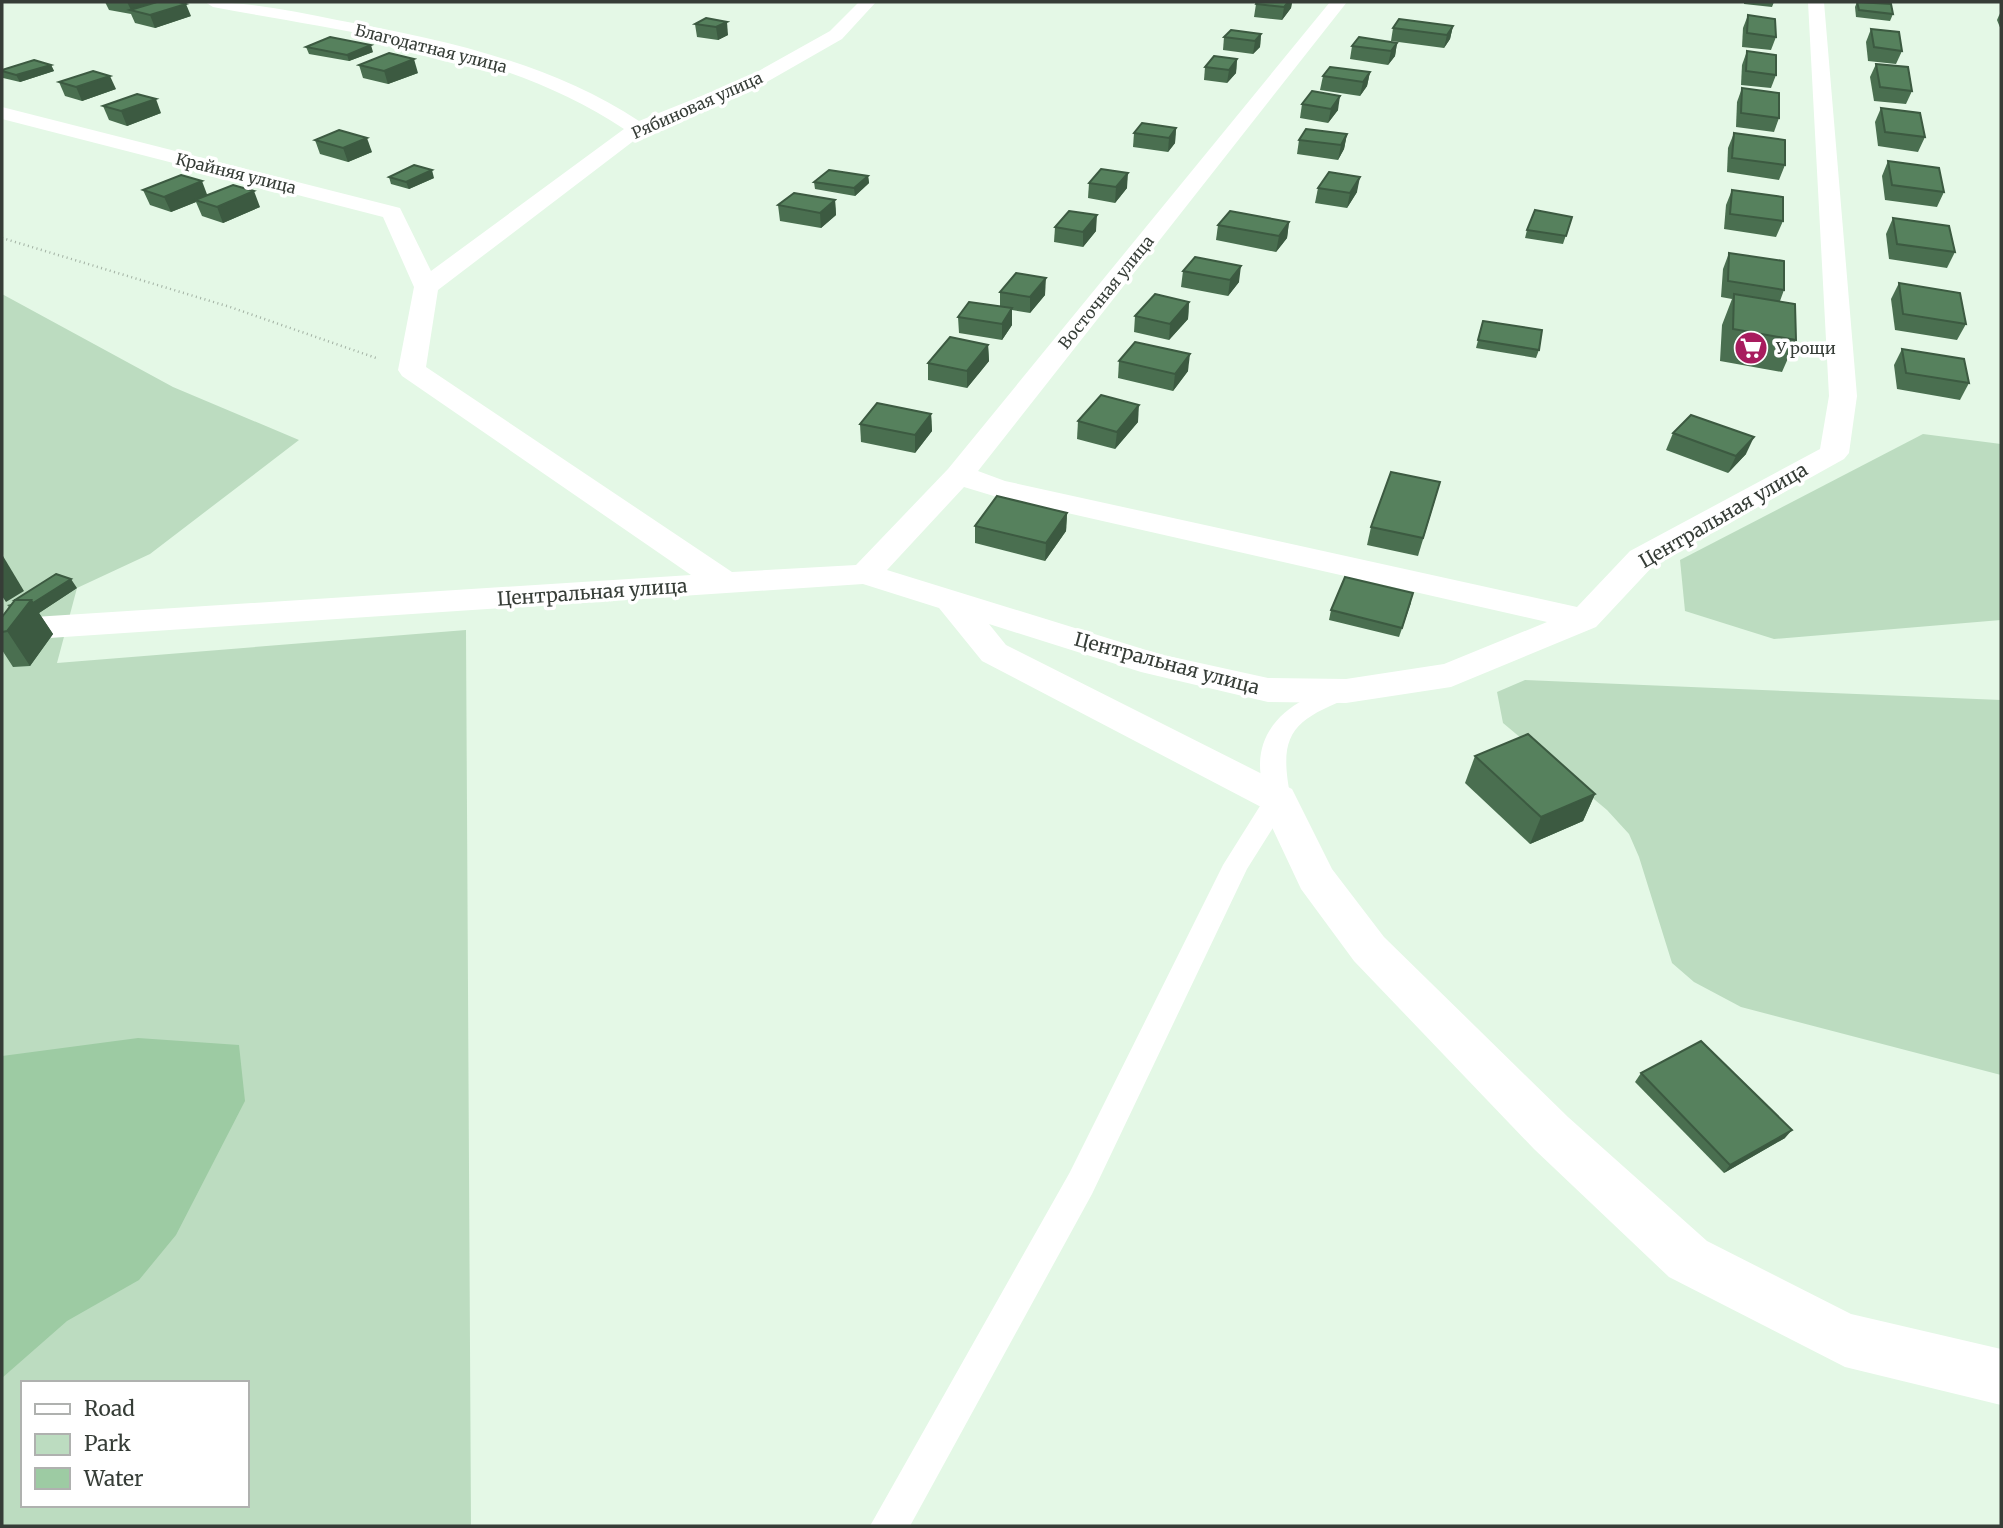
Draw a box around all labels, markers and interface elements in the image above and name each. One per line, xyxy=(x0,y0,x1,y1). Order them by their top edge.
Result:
street label: Благодатная улица xyxy=(353,19,510,77)
street label: Рябиновая улица xyxy=(629,67,766,143)
street label: Крайняя улица xyxy=(174,148,299,198)
street label: Восточная улица xyxy=(1054,231,1158,353)
supermarket icon: У рощи xyxy=(1732,329,1770,367)
place label: У рощи xyxy=(1775,338,1836,358)
street label: Центральная улица xyxy=(1634,457,1812,573)
street label: Центральная улица xyxy=(496,573,688,611)
street label: Центральная улица xyxy=(1072,627,1262,699)
legend xyxy=(21,1381,248,1507)
text: Road xyxy=(84,1395,135,1422)
text: Park xyxy=(84,1430,131,1457)
text: Water xyxy=(83,1465,143,1492)

